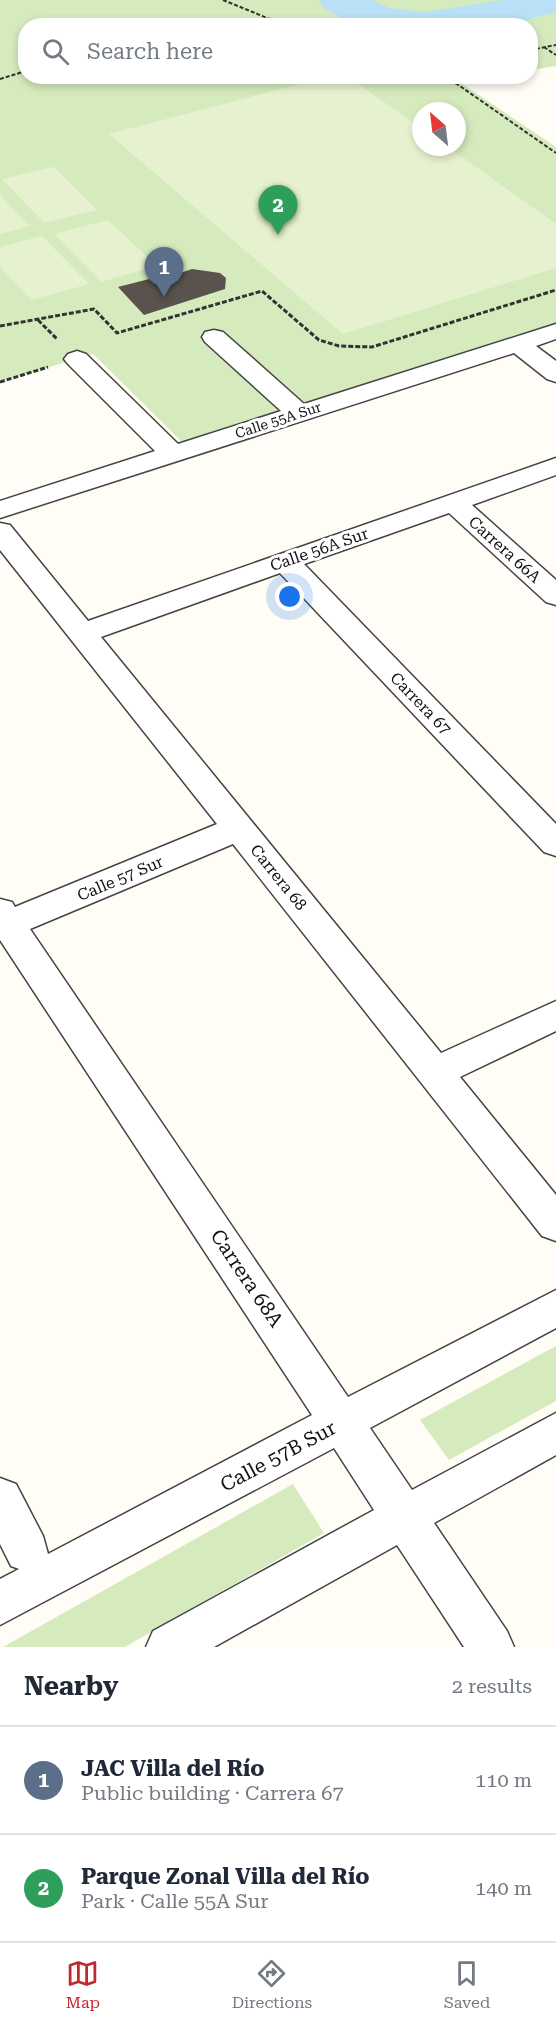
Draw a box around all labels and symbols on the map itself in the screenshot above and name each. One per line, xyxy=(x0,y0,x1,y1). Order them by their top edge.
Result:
north arrow xyxy=(412,102,466,156)
pin: 2 xyxy=(258,186,298,235)
pin: 1 xyxy=(144,248,184,297)
street label: Calle 55A Sur xyxy=(233,398,323,441)
street label: Carrera 66A xyxy=(465,512,545,587)
street label: Calle 56A Sur xyxy=(268,524,371,575)
your location xyxy=(275,582,304,611)
street label: Carrera 67 xyxy=(386,668,455,738)
street label: Carrera 68 xyxy=(246,841,311,914)
street label: Calle 57 Sur xyxy=(74,852,166,905)
street label: Carrera 68A xyxy=(206,1225,288,1331)
street label: Calle 57B Sur xyxy=(216,1415,340,1497)

